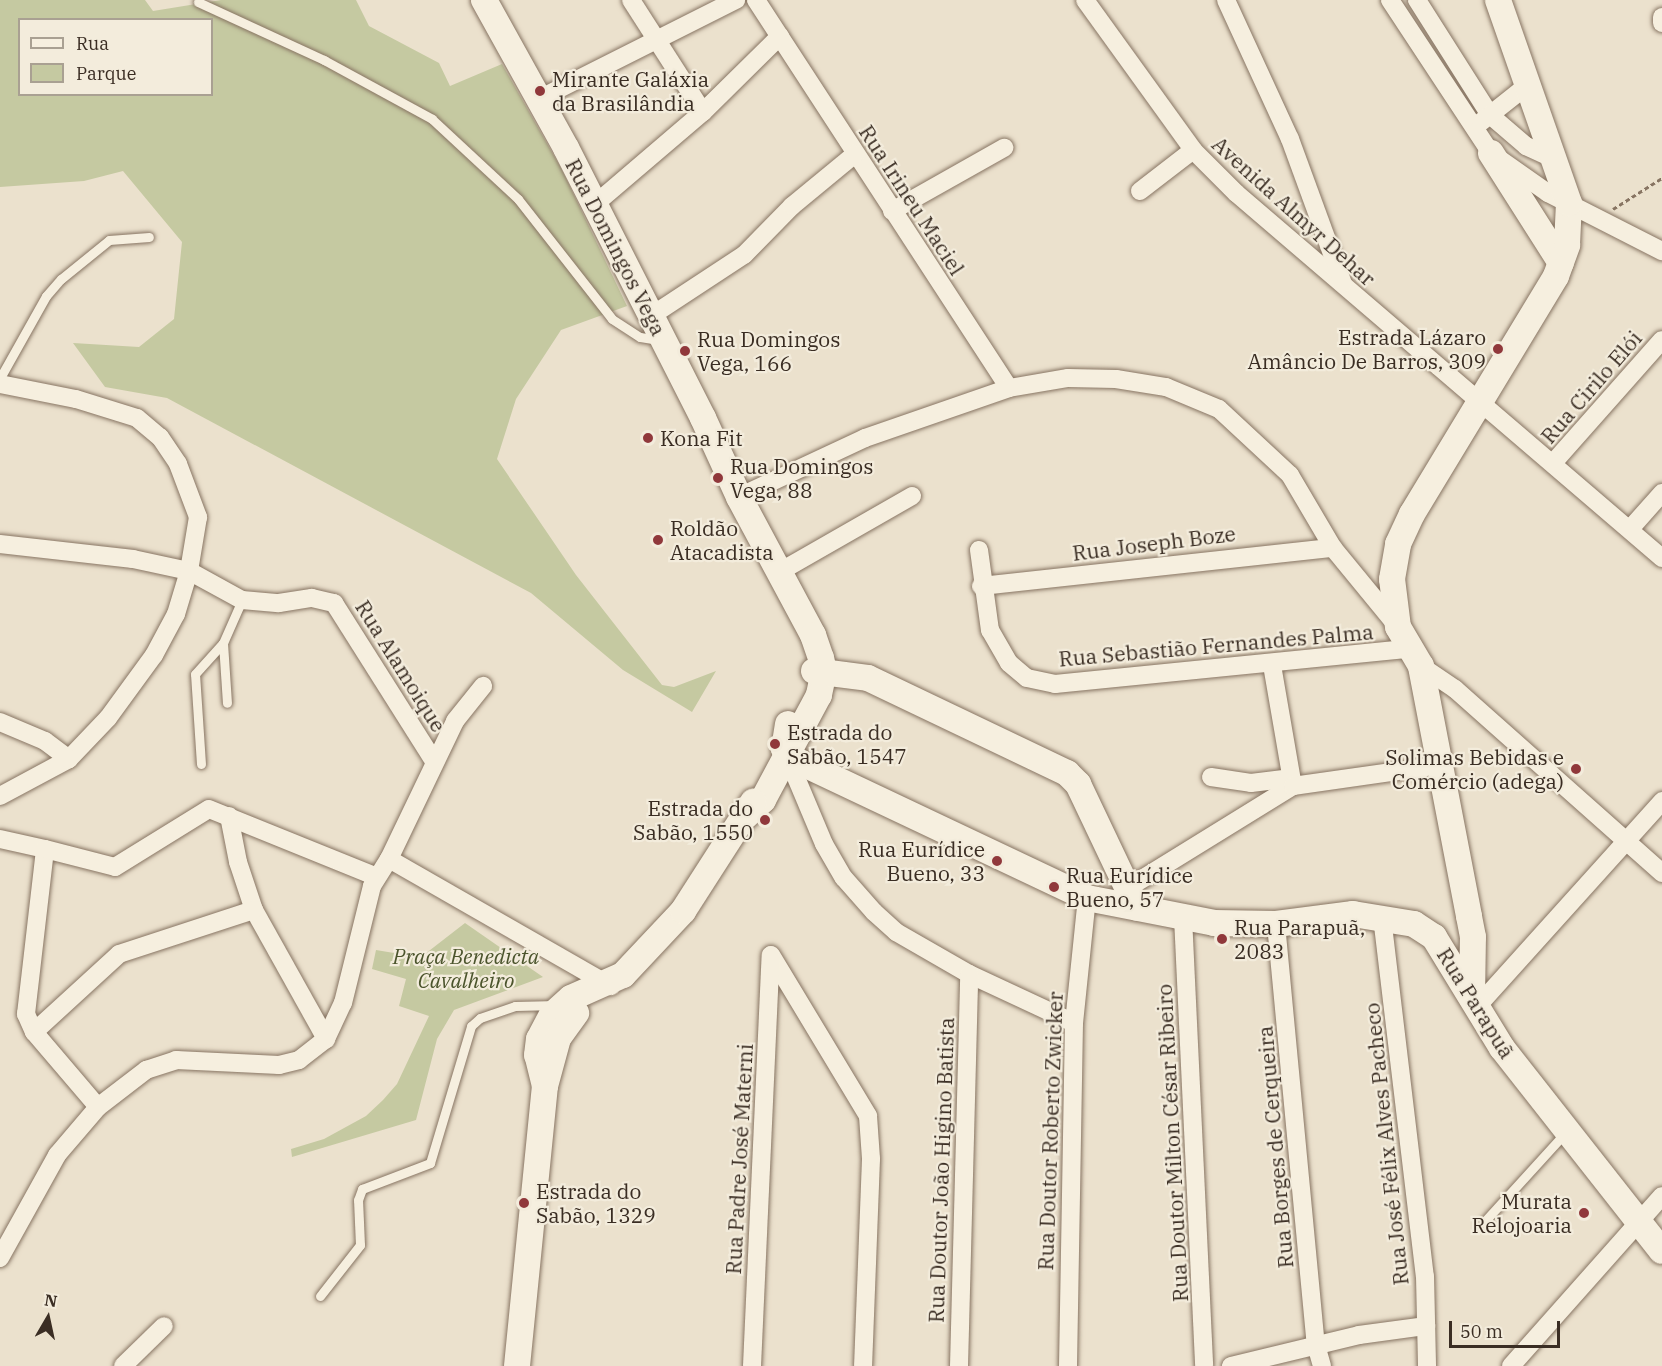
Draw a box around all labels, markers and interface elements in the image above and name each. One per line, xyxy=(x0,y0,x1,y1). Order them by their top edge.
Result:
legend xyxy=(18,18,213,96)
text: Rua xyxy=(76,32,109,55)
text: Parque xyxy=(76,62,136,85)
place label: Mirante Galáxia da Brasilândia xyxy=(552,66,709,116)
marker: Mirante Galáxia da Brasilândia xyxy=(533,84,547,98)
street label: Rua Irineu Maciel xyxy=(854,120,970,280)
street label: Avenida Almyr Dehar xyxy=(1207,131,1381,291)
street label: Rua Domingos Vega xyxy=(560,154,672,340)
place label: Estrada Lázaro Amâncio De Barros, 309 xyxy=(1247,324,1486,374)
place label: Rua Domingos Vega, 166 xyxy=(697,326,840,376)
street label: Rua Cirilo Elói xyxy=(1535,326,1647,448)
marker: Estrada Lázaro Amâncio De Barros, 309 xyxy=(1491,342,1505,356)
marker: Rua Domingos Vega, 166 xyxy=(678,344,692,358)
place label: Kona Fit xyxy=(660,425,743,451)
marker: Kona Fit xyxy=(641,431,655,445)
place label: Rua Domingos Vega, 88 xyxy=(730,453,873,503)
marker: Rua Domingos Vega, 88 xyxy=(711,471,725,485)
place label: Roldão Atacadista xyxy=(670,515,774,565)
street label: Rua Joseph Boze xyxy=(1071,520,1237,566)
marker: Roldão Atacadista xyxy=(651,533,665,547)
street label: Rua Alamoique xyxy=(350,595,452,737)
street label: Rua Sebastião Fernandes Palma xyxy=(1058,619,1374,671)
place label: Estrada do Sabão, 1547 xyxy=(787,719,907,769)
marker: Estrada do Sabão, 1547 xyxy=(768,737,782,751)
place label: Solimas Bebidas e Comércio (adega) xyxy=(1385,744,1564,794)
marker: Solimas Bebidas e Comércio (adega) xyxy=(1569,762,1583,776)
place label: Estrada do Sabão, 1550 xyxy=(633,795,753,845)
marker: Estrada do Sabão, 1550 xyxy=(758,813,772,827)
place label: Rua Eurídice Bueno, 33 xyxy=(858,836,985,886)
marker: Rua Eurídice Bueno, 33 xyxy=(990,854,1004,868)
place label: Rua Eurídice Bueno, 57 xyxy=(1066,862,1193,912)
marker: Rua Eurídice Bueno, 57 xyxy=(1047,880,1061,894)
place label: Rua Parapuã, 2083 xyxy=(1234,914,1365,964)
marker: Rua Parapuã, 2083 xyxy=(1215,932,1229,946)
park label: Praça Benedicta Cavalheiro xyxy=(393,943,539,993)
street label: Rua Parapuã xyxy=(1432,943,1520,1063)
street label: Rua Doutor Milton César Ribeiro xyxy=(1151,983,1193,1303)
street label: Rua Doutor Roberto Zwicker xyxy=(1033,991,1067,1271)
street label: Rua José Félix Alves Pacheco xyxy=(1359,1002,1413,1286)
street label: Rua Doutor João Higino Batista xyxy=(923,1017,959,1323)
street label: Rua Borges de Cerqueira xyxy=(1252,1025,1298,1269)
street label: Rua Padre José Materni xyxy=(720,1043,758,1275)
place label: Estrada do Sabão, 1329 xyxy=(536,1178,656,1228)
place label: Murata Relojoaria xyxy=(1472,1188,1572,1238)
marker: Estrada do Sabão, 1329 xyxy=(517,1196,531,1210)
marker: Murata Relojoaria xyxy=(1577,1206,1591,1220)
north arrow xyxy=(18,1288,78,1348)
text: N xyxy=(43,1289,59,1311)
scale bar xyxy=(1452,1309,1563,1347)
text: 50 m xyxy=(1460,1320,1503,1343)

